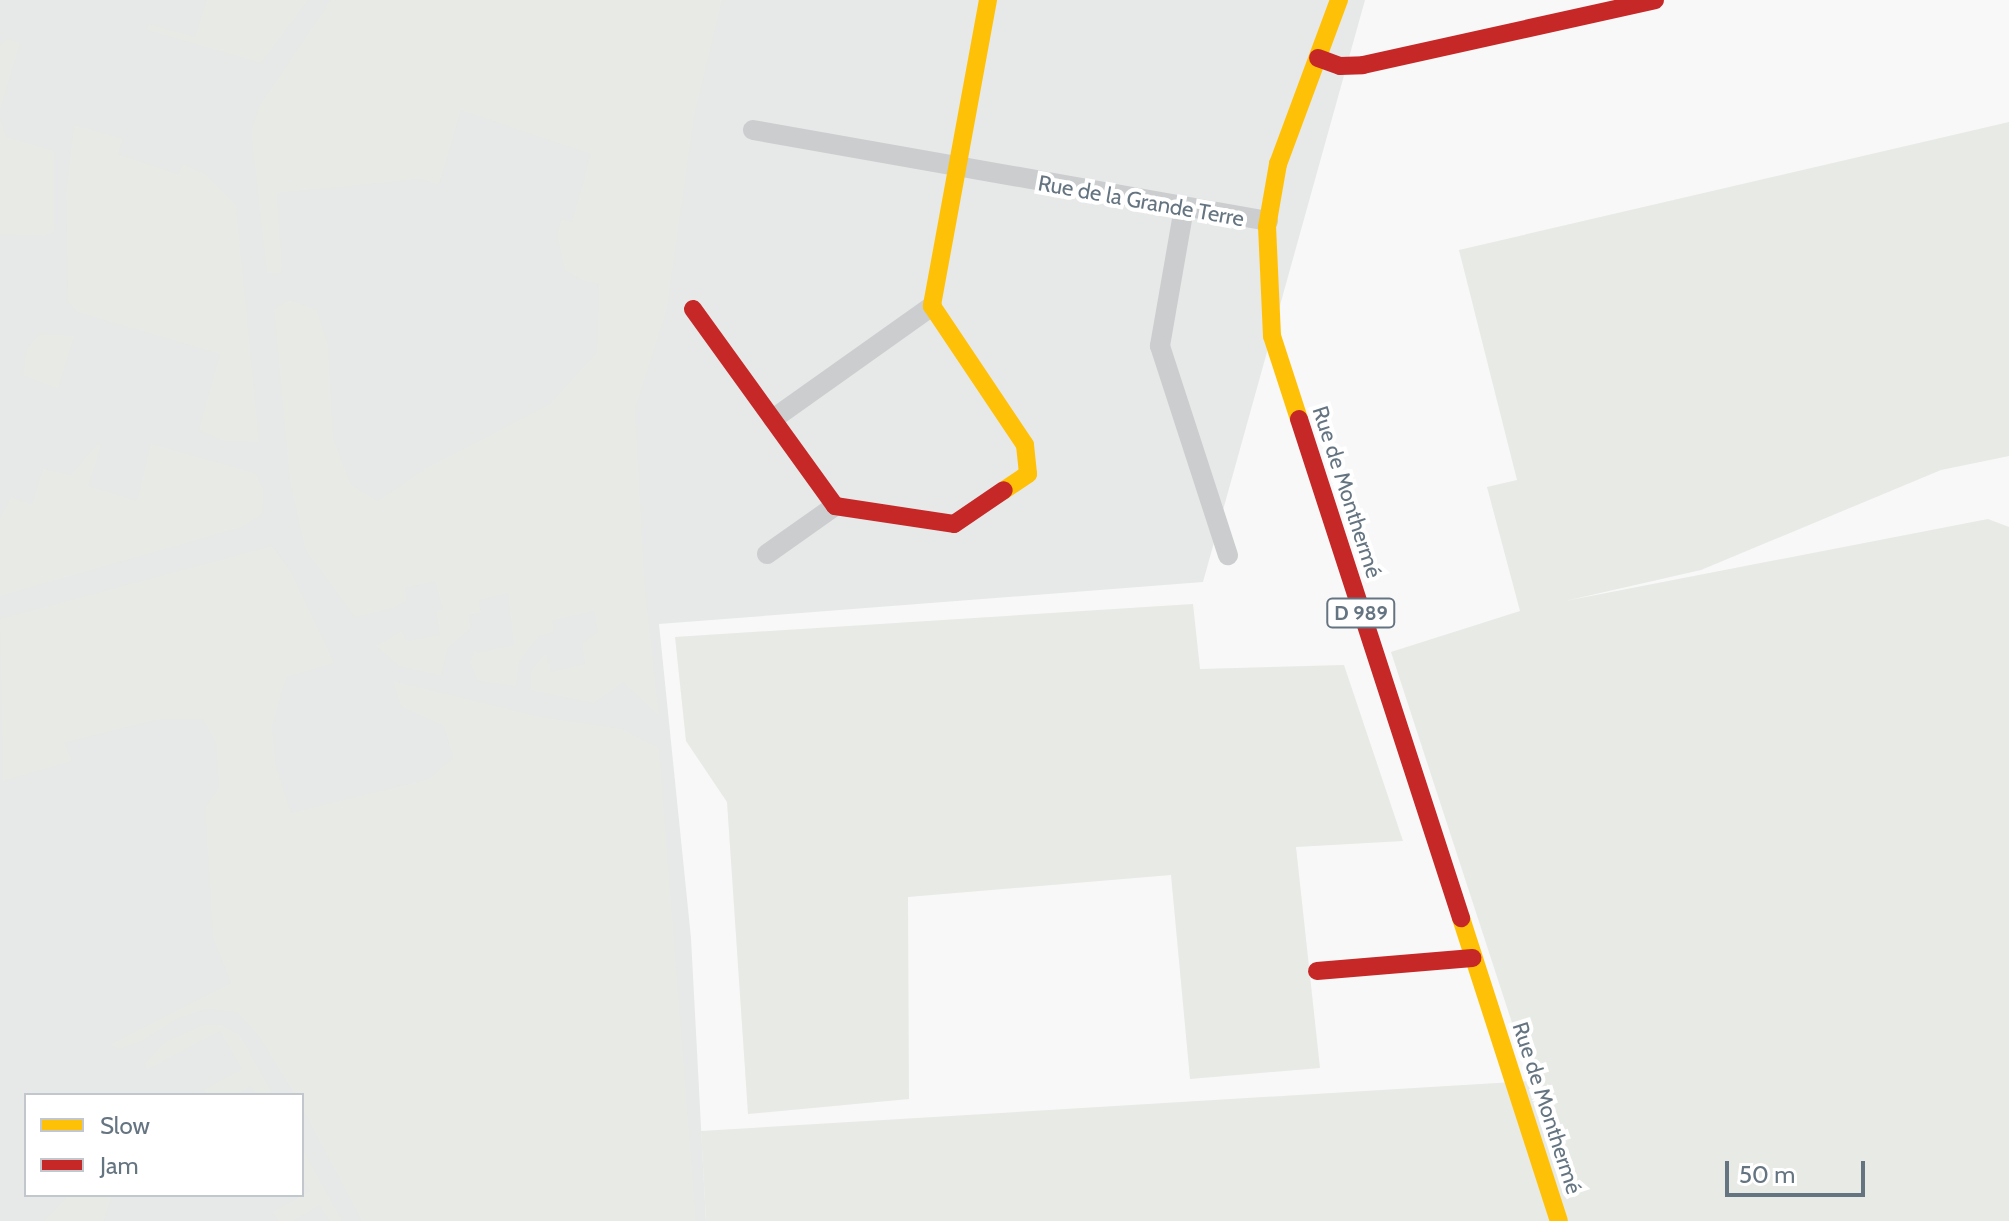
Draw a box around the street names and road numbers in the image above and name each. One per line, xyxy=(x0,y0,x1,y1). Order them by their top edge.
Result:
street label: Rue de la Grande Terre xyxy=(1036,170,1246,232)
street label: Rue de Monthermé xyxy=(1307,403,1387,581)
road number: D 989 xyxy=(1325,597,1397,629)
street label: Rue de Monthermé xyxy=(1507,1019,1587,1197)

